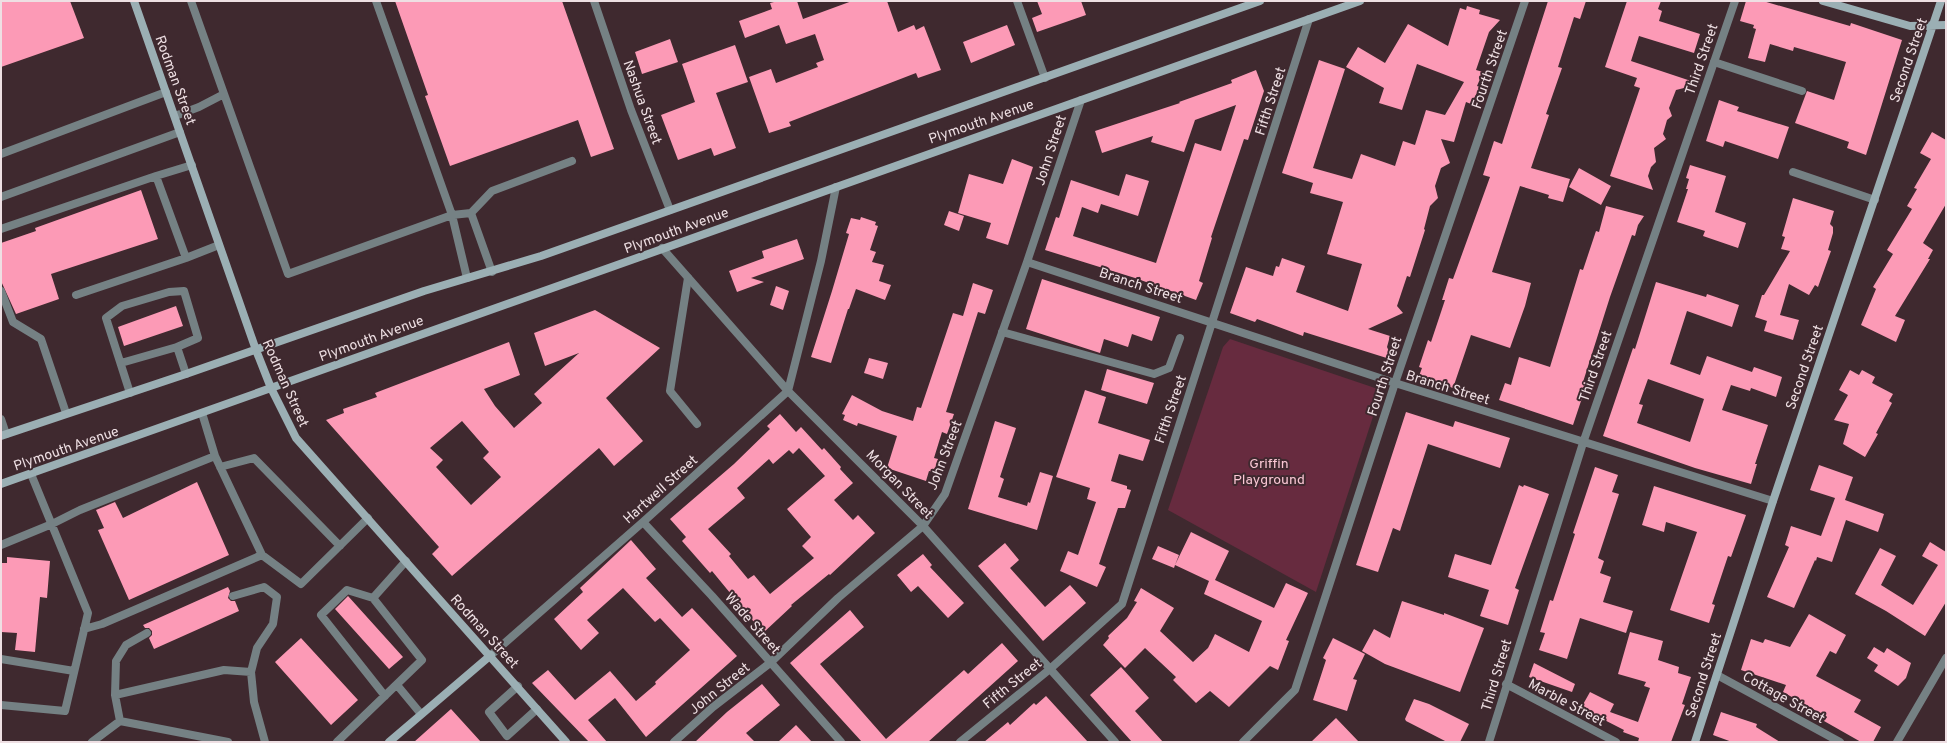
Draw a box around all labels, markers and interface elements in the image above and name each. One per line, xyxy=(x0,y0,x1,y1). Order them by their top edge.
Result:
street label: Second Street xyxy=(1887,16,1932,105)
street label: Third Street xyxy=(1682,22,1723,97)
street label: Fourth Street xyxy=(1469,28,1512,111)
street label: Rodman Street xyxy=(151,33,199,128)
street label: Nashua Street xyxy=(618,58,665,147)
street label: Fifth Street xyxy=(1252,65,1290,138)
street label: Plymouth Avenue xyxy=(927,96,1036,148)
street label: John Street xyxy=(1032,113,1071,188)
street label: Plymouth Avenue xyxy=(622,205,731,258)
street label: Branch Street xyxy=(1097,265,1184,308)
street label: Plymouth Avenue xyxy=(317,313,426,366)
street label: Second Street xyxy=(1783,323,1828,412)
street label: Third Street xyxy=(1576,329,1617,404)
street label: Fourth Street xyxy=(1365,334,1406,419)
street label: Rodman Street xyxy=(258,337,312,430)
street label: Branch Street xyxy=(1404,368,1492,409)
street label: Fifth Street xyxy=(1152,373,1191,446)
street label: John Street xyxy=(924,418,966,493)
street label: Plymouth Avenue xyxy=(12,423,121,475)
street label: Morgan Street xyxy=(862,447,936,523)
street label: Hartwell Street xyxy=(620,452,702,528)
park label: Griffin Playground xyxy=(1233,456,1305,489)
street label: Wade Street xyxy=(720,590,783,658)
street label: Rodman Street xyxy=(446,591,522,673)
street label: Second Street xyxy=(1683,631,1726,720)
street label: Third Street xyxy=(1478,637,1516,714)
street label: Fifth Street xyxy=(980,655,1046,713)
street label: John Street xyxy=(686,660,754,719)
street label: Cottage Street xyxy=(1739,669,1828,728)
street label: Marble Street xyxy=(1525,676,1608,731)

